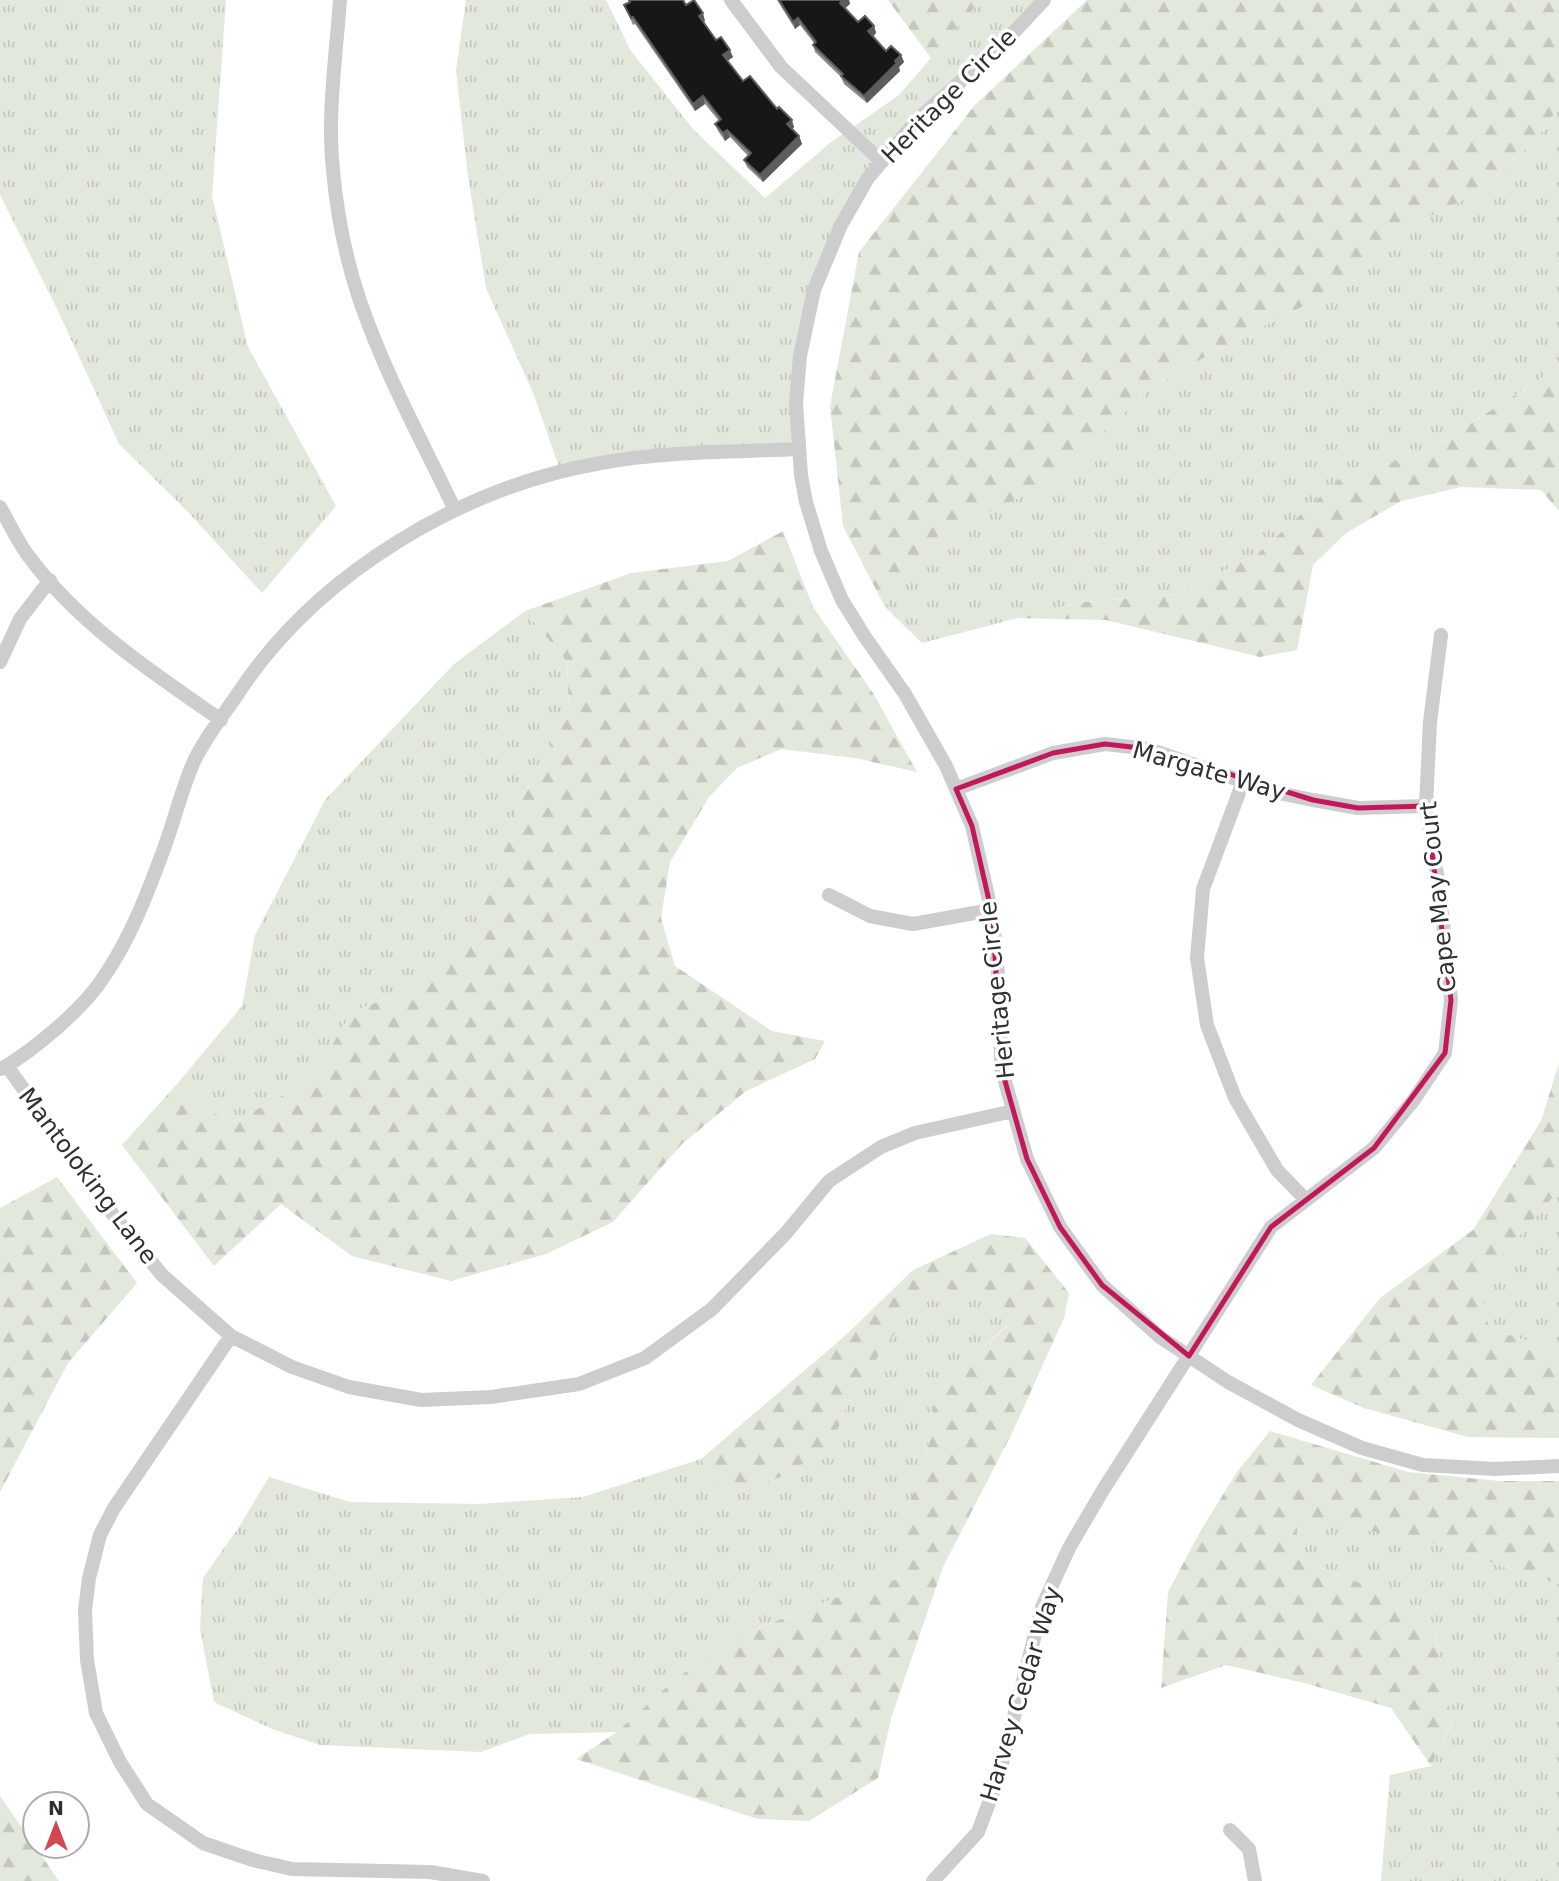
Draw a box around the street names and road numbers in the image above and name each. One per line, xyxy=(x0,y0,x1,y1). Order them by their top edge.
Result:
street label: Heritage Circle xyxy=(876,23,1022,169)
street label: Margate Way xyxy=(1129,736,1289,806)
street label: Cape May Court xyxy=(1414,800,1462,994)
street label: Heritage Circle xyxy=(974,900,1020,1080)
street label: Mantoloking Lane xyxy=(13,1083,163,1269)
street label: Harvey Cedar Way xyxy=(975,1583,1067,1805)

